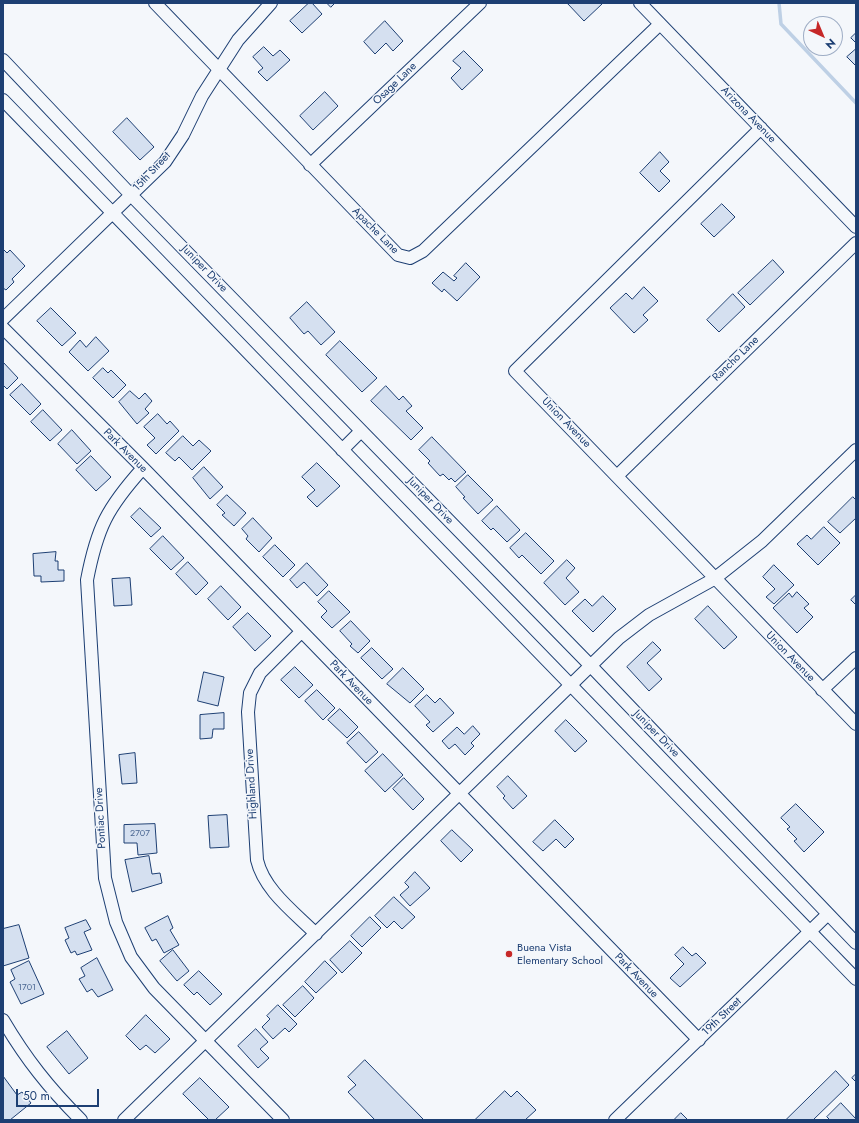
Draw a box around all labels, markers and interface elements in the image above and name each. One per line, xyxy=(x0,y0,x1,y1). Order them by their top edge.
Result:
north arrow xyxy=(803,16,843,56)
text: N xyxy=(822,35,839,53)
street label: Osage Lane xyxy=(371,60,419,108)
street label: Arizona Avenue xyxy=(718,84,778,146)
street label: 15th Street xyxy=(130,150,174,194)
street label: Apache Lane xyxy=(349,205,401,257)
street label: Juniper Drive xyxy=(178,243,230,295)
street label: Rancho Lane xyxy=(710,334,762,384)
street label: Union Avenue xyxy=(539,395,593,451)
street label: Park Avenue xyxy=(100,426,150,476)
street label: Juniper Drive xyxy=(404,475,456,527)
street label: Union Avenue xyxy=(763,629,817,685)
street label: Park Avenue xyxy=(326,658,376,708)
street label: Juniper Drive xyxy=(630,708,682,760)
street label: Highland Drive xyxy=(244,749,260,819)
street label: Pontiac Drive xyxy=(93,787,109,849)
house number: 2707 xyxy=(130,829,150,839)
place label: Buena Vista Elementary School xyxy=(517,941,603,967)
marker: Buena Vista Elementary School xyxy=(504,949,514,959)
street label: Park Avenue xyxy=(611,951,661,1001)
house number: 1701 xyxy=(18,983,36,993)
street label: 19th Street xyxy=(700,995,744,1039)
scale bar xyxy=(18,1081,101,1107)
text: 50 m xyxy=(23,1087,50,1105)

